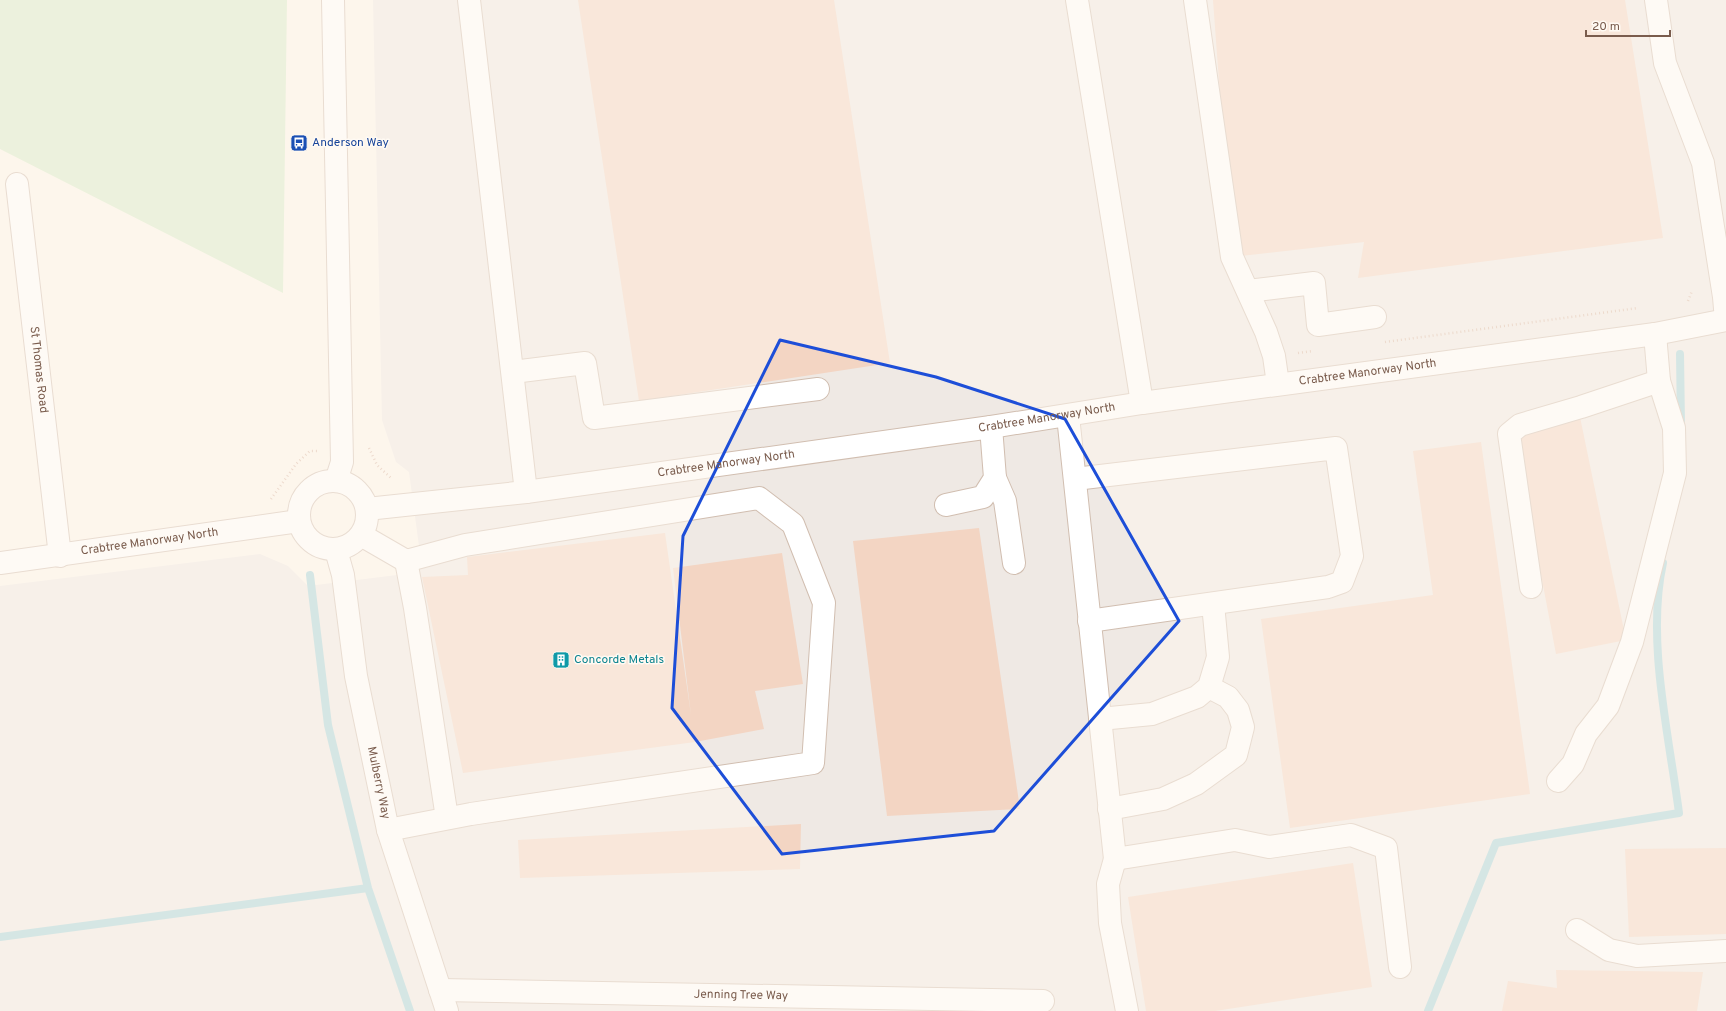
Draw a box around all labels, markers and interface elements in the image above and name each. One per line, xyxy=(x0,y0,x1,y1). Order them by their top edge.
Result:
scale bar xyxy=(1586,12,1670,38)
text: 20 m xyxy=(1592,19,1620,35)
bus stop icon: Anderson Way xyxy=(289,133,309,153)
place label: Anderson Way xyxy=(312,135,389,151)
street label: St Thomas Road xyxy=(26,325,51,414)
street label: Crabtree Manorway North xyxy=(1298,355,1437,390)
street label: Crabtree Manorway North xyxy=(977,399,1117,437)
street label: Crabtree Manorway North xyxy=(656,447,796,482)
street label: Crabtree Manorway North xyxy=(80,524,219,560)
building icon: Concorde Metals xyxy=(551,650,571,670)
place label: Concorde Metals xyxy=(574,652,664,668)
street label: Mulberry Way xyxy=(363,745,394,821)
street label: Jenning Tree Way xyxy=(694,987,788,1004)

